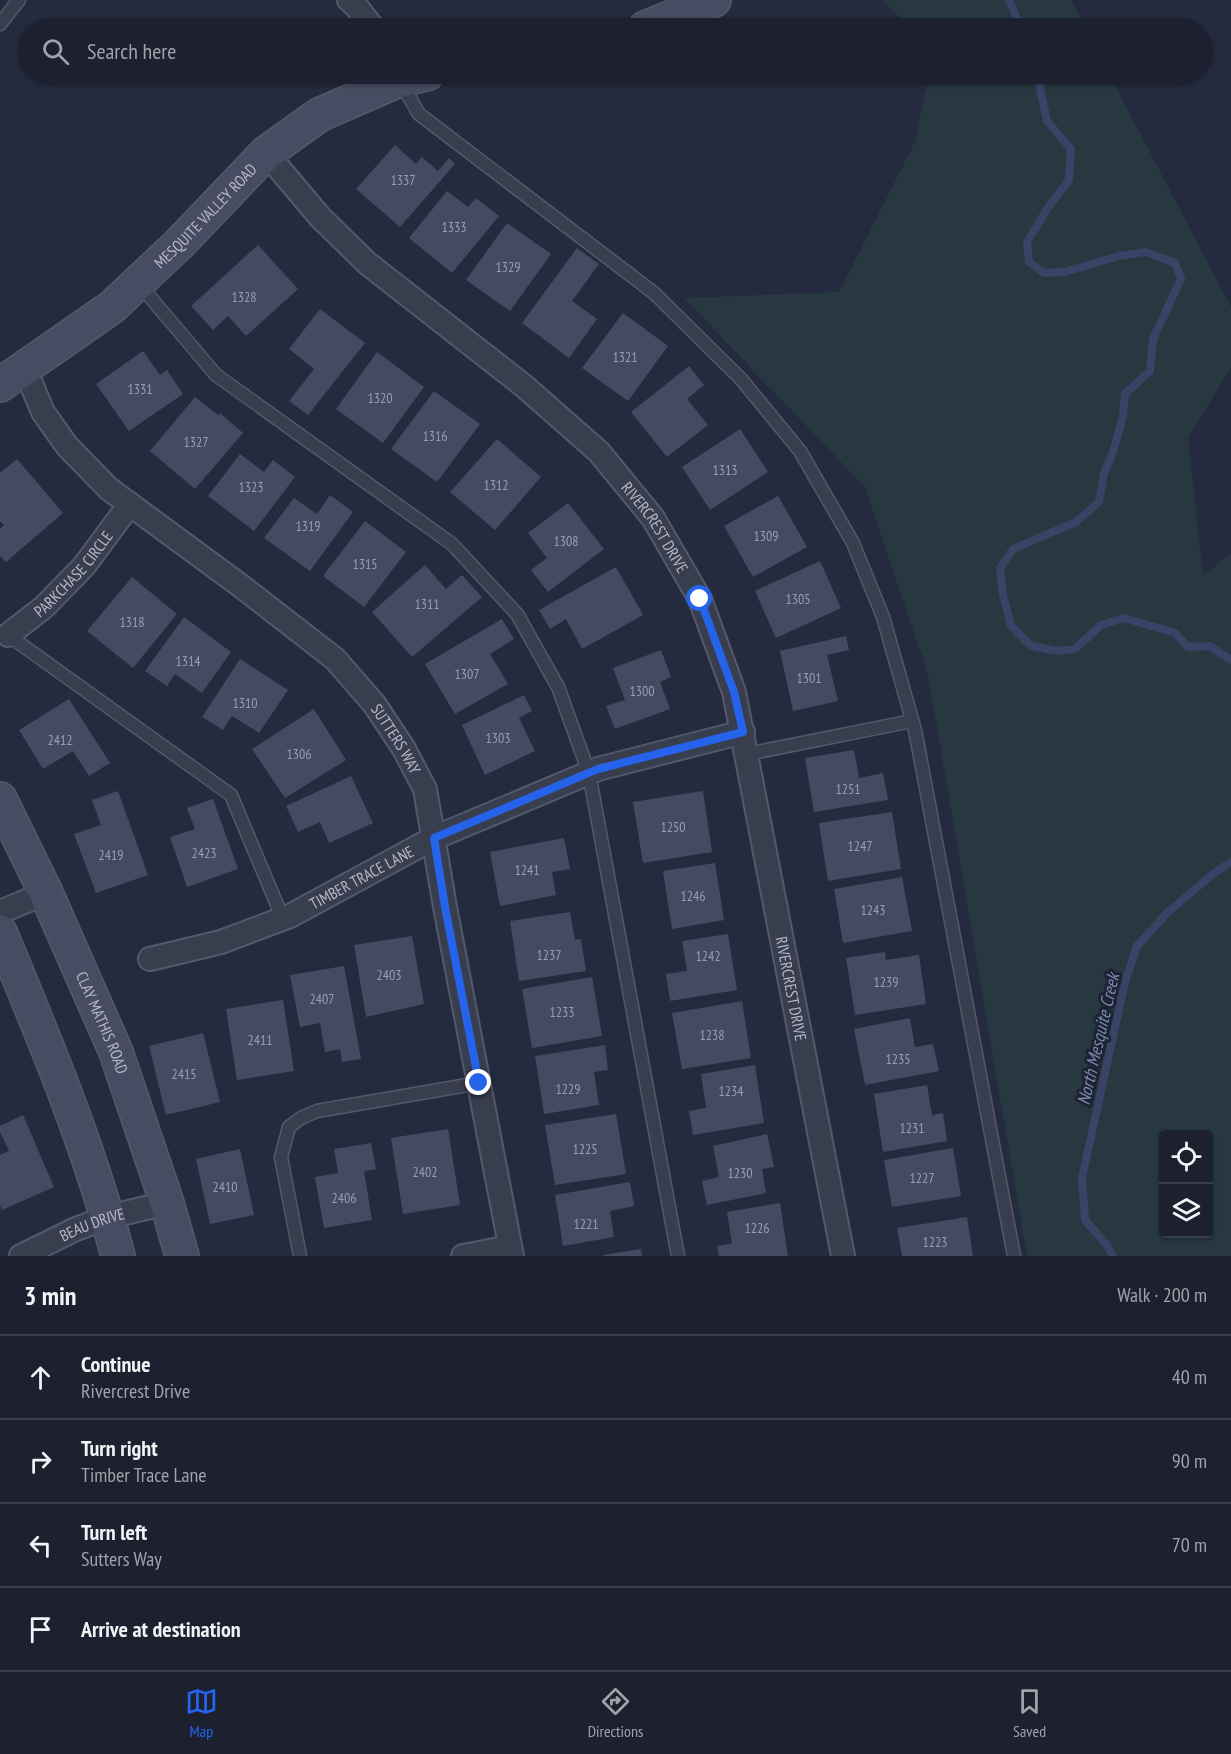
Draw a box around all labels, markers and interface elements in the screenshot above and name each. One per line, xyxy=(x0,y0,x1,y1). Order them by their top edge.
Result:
search box xyxy=(18,18,1213,84)
icon: search xyxy=(39,35,72,68)
text: Search here xyxy=(87,37,176,65)
street label: MESQUITE VALLEY ROAD xyxy=(150,159,261,272)
house number: 1337 xyxy=(390,171,416,189)
house number: 1333 xyxy=(441,218,467,236)
house number: 1329 xyxy=(495,258,521,276)
house number: 1328 xyxy=(231,288,257,306)
house number: 1321 xyxy=(612,348,638,366)
house number: 1331 xyxy=(127,380,153,398)
house number: 1320 xyxy=(367,389,393,407)
house number: 1316 xyxy=(422,427,448,445)
house number: 1327 xyxy=(183,433,209,451)
house number: 1313 xyxy=(712,461,738,479)
house number: 1312 xyxy=(483,476,509,494)
house number: 1323 xyxy=(238,478,264,496)
street label: RIVERCREST DRIVE xyxy=(617,478,693,577)
house number: 1319 xyxy=(295,517,321,535)
street label: PARKCHASE CIRCLE xyxy=(30,527,117,621)
house number: 1309 xyxy=(753,527,779,545)
house number: 1308 xyxy=(553,532,579,550)
house number: 1315 xyxy=(352,555,378,573)
route start xyxy=(686,585,712,611)
house number: 1305 xyxy=(785,590,811,608)
house number: 1311 xyxy=(414,595,440,613)
house number: 1318 xyxy=(119,613,145,631)
house number: 1314 xyxy=(175,652,201,670)
house number: 1307 xyxy=(454,665,480,683)
house number: 1301 xyxy=(796,669,822,687)
house number: 1300 xyxy=(629,682,655,700)
house number: 1310 xyxy=(232,694,258,712)
street label: SUTTERS WAY xyxy=(367,700,426,778)
house number: 1303 xyxy=(485,729,511,747)
house number: 2412 xyxy=(47,731,73,749)
house number: 1306 xyxy=(286,745,312,763)
house number: 1251 xyxy=(835,780,861,798)
house number: 1250 xyxy=(660,818,686,836)
house number: 1247 xyxy=(847,837,873,855)
street label: TIMBER TRACE LANE xyxy=(306,841,417,914)
house number: 2423 xyxy=(191,844,217,862)
house number: 2419 xyxy=(98,846,124,864)
house number: 1241 xyxy=(514,861,540,879)
house number: 1246 xyxy=(680,887,706,905)
house number: 1243 xyxy=(860,901,886,919)
street label: RIVERCREST DRIVE xyxy=(771,935,811,1043)
house number: 1237 xyxy=(536,946,562,964)
house number: 1242 xyxy=(695,947,721,965)
house number: 2403 xyxy=(376,966,402,984)
street label: CLAY MATHIS ROAD xyxy=(72,968,133,1076)
water label: North Mesquite Creek xyxy=(1072,969,1125,1107)
house number: 1239 xyxy=(873,973,899,991)
house number: 2407 xyxy=(309,990,335,1008)
house number: 1233 xyxy=(549,1003,575,1021)
house number: 1238 xyxy=(699,1026,725,1044)
house number: 2411 xyxy=(247,1031,273,1049)
house number: 1235 xyxy=(885,1050,911,1068)
house number: 2415 xyxy=(171,1065,197,1083)
route end xyxy=(465,1069,491,1095)
house number: 1229 xyxy=(555,1080,581,1098)
house number: 1234 xyxy=(718,1082,744,1100)
house number: 1231 xyxy=(899,1119,925,1137)
map controls xyxy=(1159,1130,1213,1238)
button: locate xyxy=(1159,1130,1213,1184)
house number: 1225 xyxy=(572,1140,598,1158)
house number: 2402 xyxy=(412,1163,438,1181)
house number: 1230 xyxy=(727,1164,753,1182)
house number: 1227 xyxy=(909,1169,935,1187)
house number: 2410 xyxy=(212,1178,238,1196)
button: layers xyxy=(1159,1184,1213,1238)
house number: 2406 xyxy=(331,1189,357,1207)
street label: BEAU DRIVE xyxy=(56,1203,126,1246)
house number: 1221 xyxy=(573,1215,599,1233)
house number: 1226 xyxy=(744,1219,770,1237)
house number: 1223 xyxy=(922,1233,948,1251)
text: 3 min xyxy=(24,1279,77,1312)
text: Walk · 200 m xyxy=(1117,1282,1207,1308)
text: Continue xyxy=(81,1350,151,1378)
icon: ahead xyxy=(24,1361,57,1394)
text: 40 m xyxy=(1172,1364,1207,1390)
text: Rivercrest Drive xyxy=(81,1378,190,1404)
text: Turn right xyxy=(81,1434,158,1462)
icon: right xyxy=(24,1445,57,1478)
text: 90 m xyxy=(1172,1448,1207,1474)
text: Timber Trace Lane xyxy=(81,1462,207,1488)
text: Turn left xyxy=(81,1518,147,1546)
icon: left xyxy=(24,1529,57,1562)
text: 70 m xyxy=(1172,1532,1207,1558)
text: Sutters Way xyxy=(81,1546,162,1572)
icon: arrive xyxy=(24,1613,57,1646)
text: Arrive at destination xyxy=(81,1615,241,1643)
tab: Map xyxy=(185,1685,218,1741)
tab: Directions xyxy=(588,1685,643,1741)
tab: Saved xyxy=(1013,1685,1046,1741)

